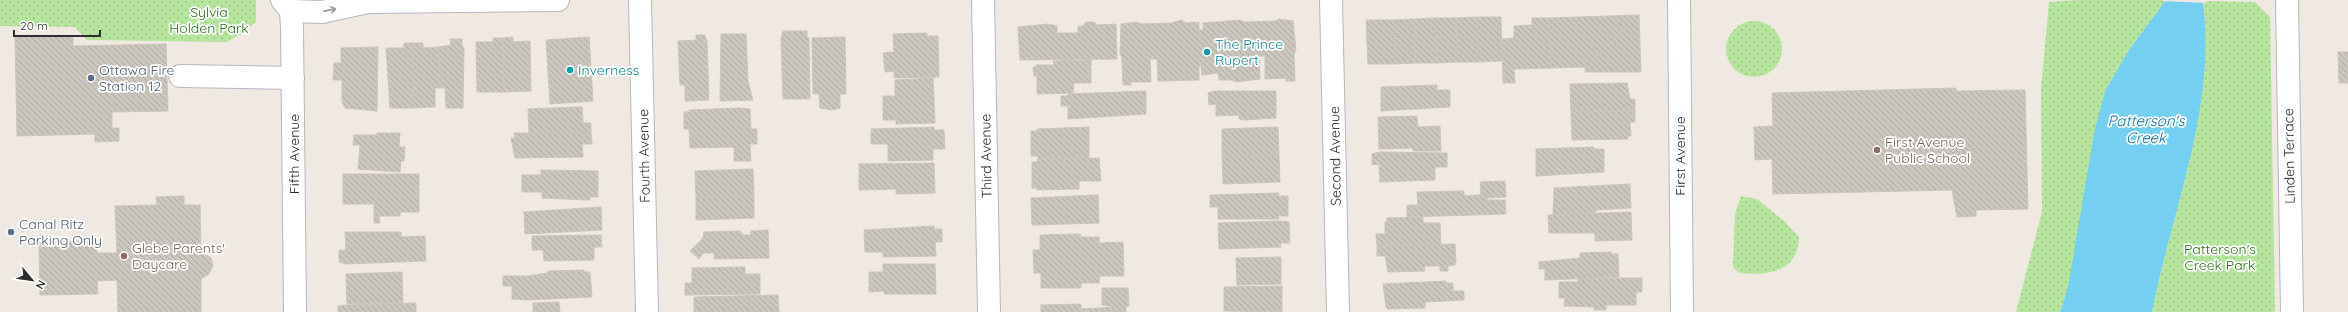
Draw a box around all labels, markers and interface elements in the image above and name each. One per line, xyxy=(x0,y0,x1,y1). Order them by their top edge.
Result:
park label: Sylvia Holden Park xyxy=(169,3,249,37)
one-way arrow xyxy=(323,6,336,14)
scale bar xyxy=(14,12,100,38)
text: 20 m xyxy=(20,18,48,33)
place label: The Prince Rupert xyxy=(1215,35,1283,69)
marker: The Prince Rupert xyxy=(1202,47,1212,57)
place label: Ottawa Fire Station 12 xyxy=(99,61,175,95)
place label: Inverness xyxy=(578,61,639,79)
marker: Inverness xyxy=(565,65,575,75)
marker: Ottawa Fire Station 12 xyxy=(86,73,96,83)
street label: Second Avenue xyxy=(1325,106,1345,206)
street label: Linden Terrace xyxy=(2279,108,2299,204)
street label: Fourth Avenue xyxy=(634,109,654,203)
water label: Patterson's Creek xyxy=(2108,111,2185,147)
street label: Third Avenue xyxy=(976,113,996,198)
street label: Fifth Avenue xyxy=(285,114,303,194)
street label: First Avenue xyxy=(1671,116,1689,196)
place label: First Avenue Public School xyxy=(1885,133,1970,167)
marker: First Avenue Public School xyxy=(1872,145,1882,155)
place label: Canal Ritz Parking Only xyxy=(19,215,102,249)
marker: Canal Ritz Parking Only xyxy=(6,227,16,237)
place label: Glebe Parents' Daycare xyxy=(132,239,225,273)
park label: Patterson's Creek Park xyxy=(2184,240,2256,274)
marker: Glebe Parents' Daycare xyxy=(119,251,129,261)
north arrow xyxy=(12,260,52,300)
text: N xyxy=(33,278,49,292)

